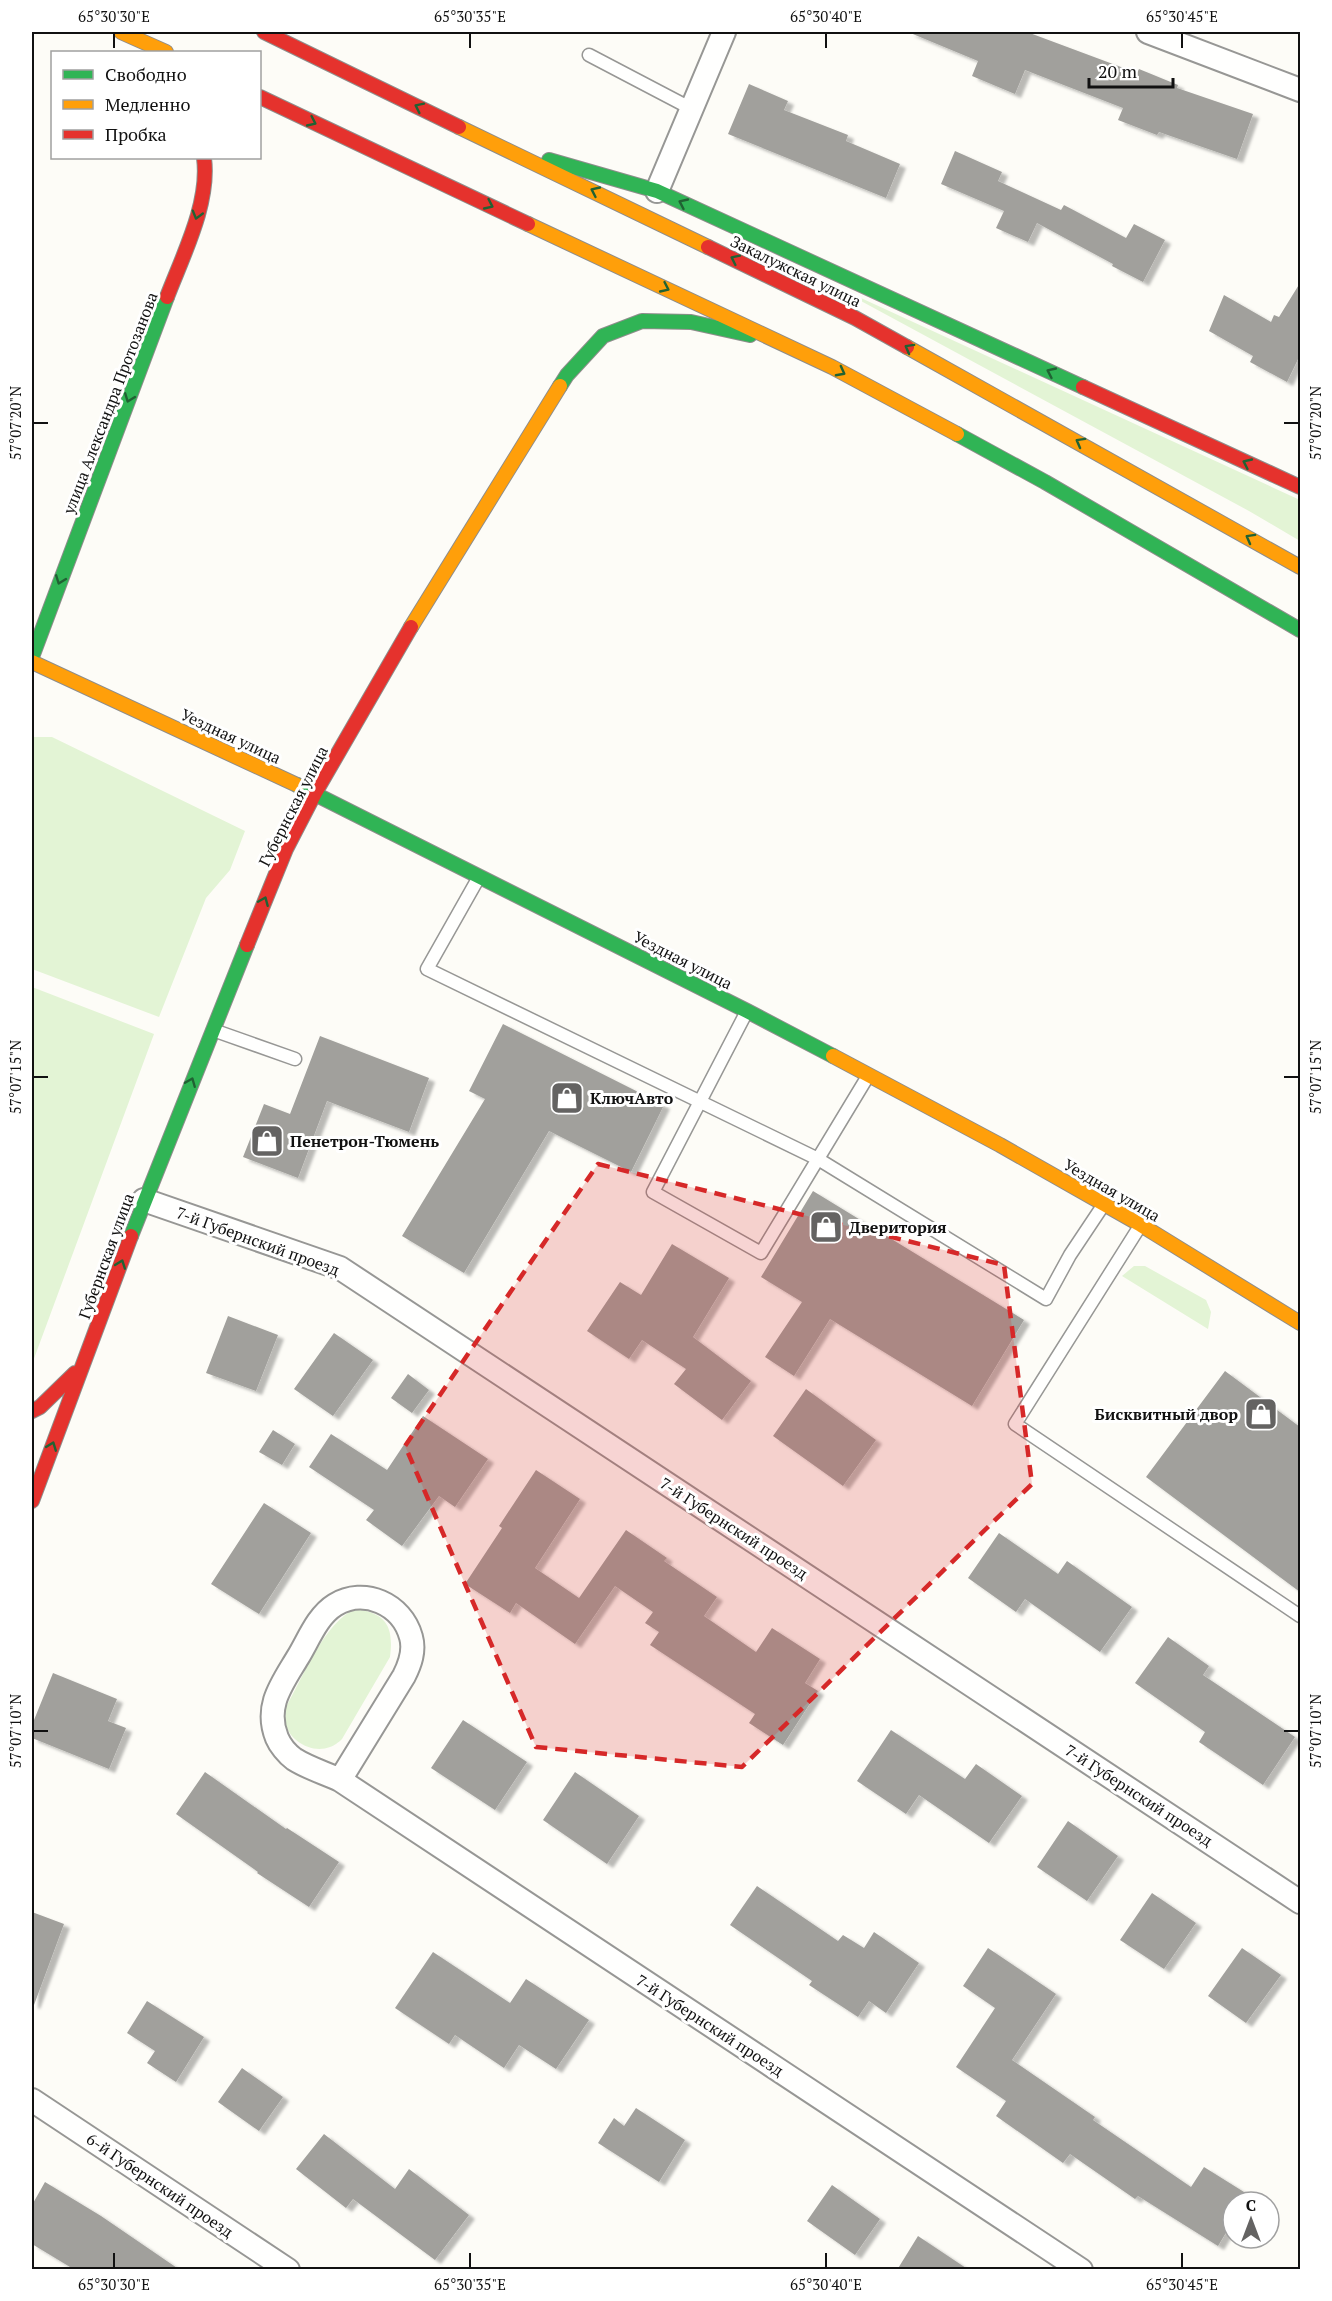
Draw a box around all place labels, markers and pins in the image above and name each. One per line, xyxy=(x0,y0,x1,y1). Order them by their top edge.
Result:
shop icon: КлючАвто xyxy=(549,1080,585,1116)
place label: КлючАвто xyxy=(590,1087,674,1109)
shop icon: Пенетрон-Тюмень xyxy=(249,1123,285,1159)
place label: Пенетрон-Тюмень xyxy=(290,1130,439,1152)
shop icon: Дверитория xyxy=(808,1209,844,1245)
place label: Дверитория xyxy=(849,1216,947,1238)
shop icon: Бисквитный двор xyxy=(1243,1396,1279,1432)
place label: Бисквитный двор xyxy=(1095,1403,1238,1425)

